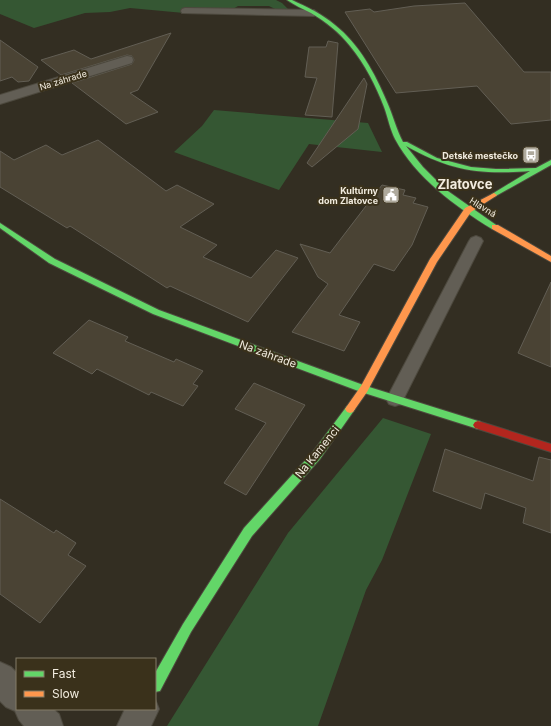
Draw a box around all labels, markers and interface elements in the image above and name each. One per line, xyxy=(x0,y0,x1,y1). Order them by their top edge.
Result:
street label: Na záhrade xyxy=(38,68,88,92)
bus stop icon: Detské mestečko xyxy=(521,145,541,165)
place label: Detské mestečko xyxy=(442,150,518,161)
district label: Zlatovce xyxy=(437,176,493,192)
place label: Kultúrny dom Zlatovce xyxy=(318,185,379,206)
public building icon: Kultúrny dom Zlatovce xyxy=(381,185,401,205)
street label: Hlavná xyxy=(468,195,498,219)
street label: Na záhrade xyxy=(238,337,298,371)
street label: Na Kamenci xyxy=(292,423,342,481)
legend xyxy=(16,658,156,710)
text: Fast xyxy=(52,666,76,681)
text: Slow xyxy=(52,686,80,701)

